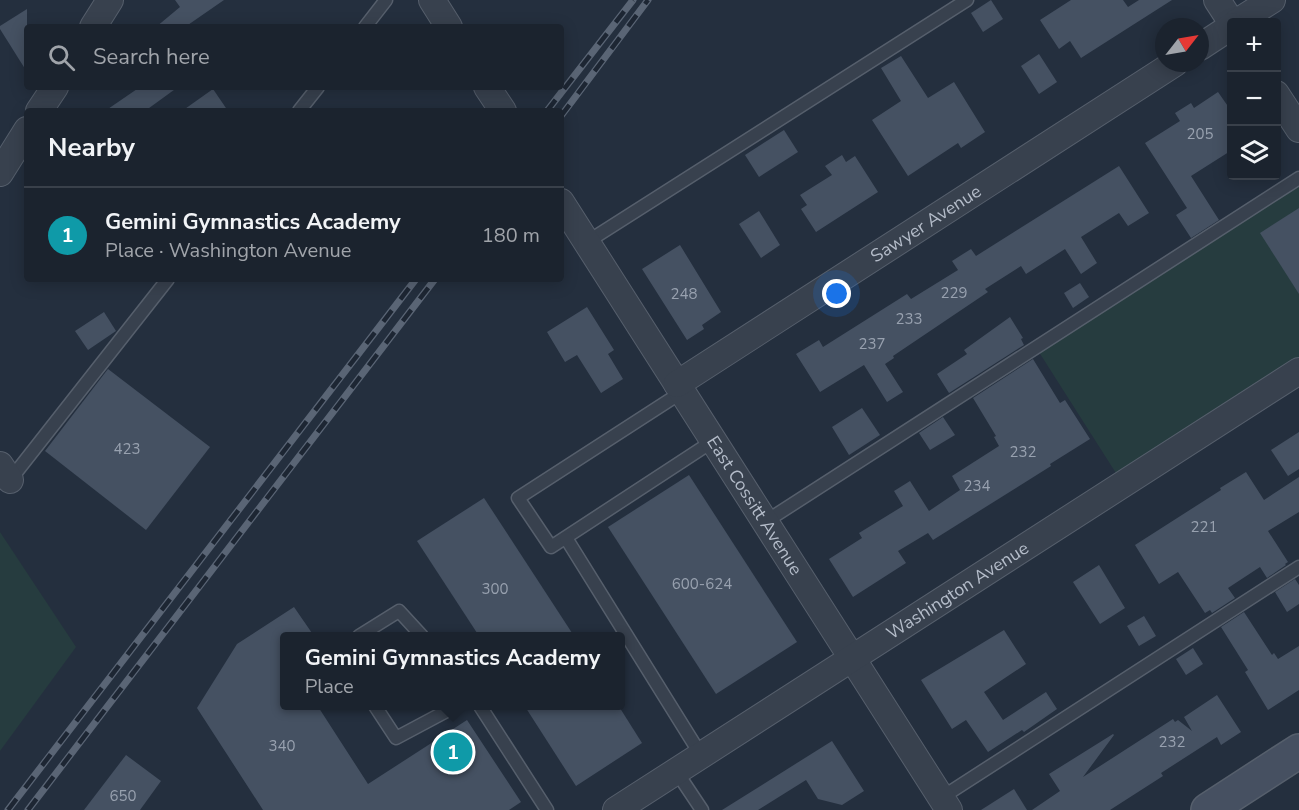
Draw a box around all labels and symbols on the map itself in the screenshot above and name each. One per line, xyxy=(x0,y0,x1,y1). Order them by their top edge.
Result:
north arrow xyxy=(1155,18,1209,72)
house number: 205 xyxy=(1186,124,1214,144)
street label: Sawyer Avenue xyxy=(866,179,986,268)
your location xyxy=(822,279,851,308)
house number: 229 xyxy=(940,283,968,303)
house number: 248 xyxy=(670,284,698,304)
house number: 233 xyxy=(895,309,923,329)
house number: 237 xyxy=(858,334,886,354)
street label: East Cossitt Avenue xyxy=(701,431,808,580)
house number: 423 xyxy=(113,439,141,459)
house number: 232 xyxy=(1009,442,1037,462)
house number: 234 xyxy=(963,476,991,496)
house number: 221 xyxy=(1190,517,1218,537)
street label: Washington Avenue xyxy=(882,536,1033,645)
house number: 600-624 xyxy=(672,574,732,594)
house number: 300 xyxy=(481,579,509,599)
pin: 1 xyxy=(434,730,472,774)
house number: 232 xyxy=(1158,732,1186,752)
house number: 340 xyxy=(268,736,296,756)
house number: 650 xyxy=(109,786,137,806)

